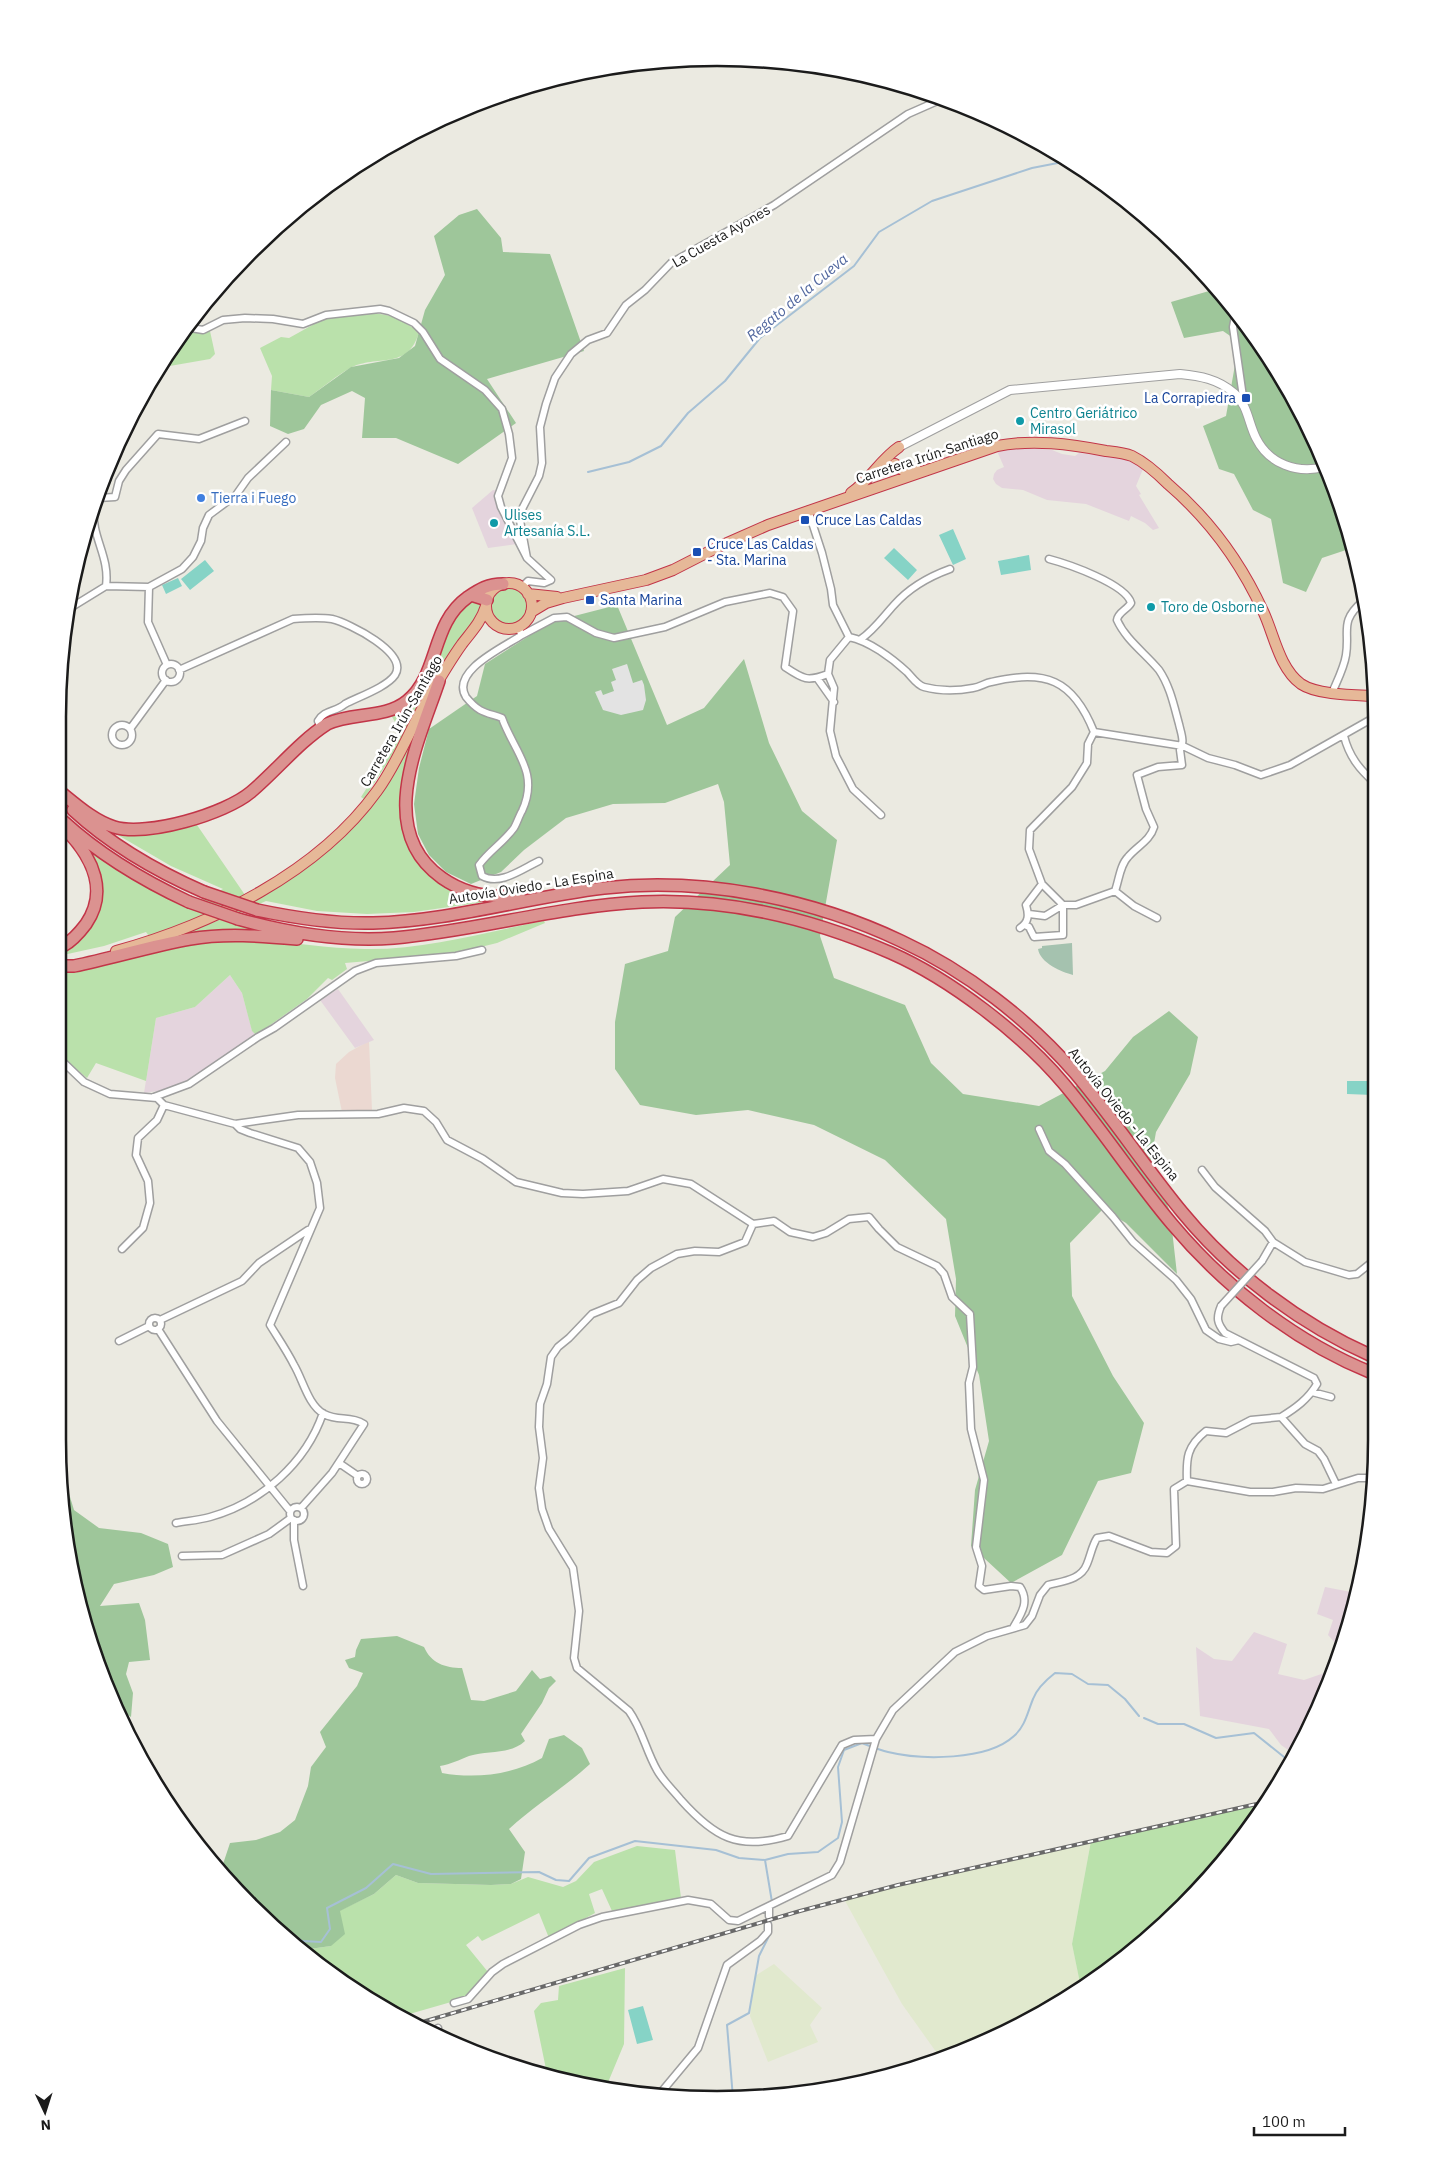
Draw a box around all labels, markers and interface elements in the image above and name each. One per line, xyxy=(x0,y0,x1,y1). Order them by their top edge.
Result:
street label: La Cuesta Ayones xyxy=(669,200,774,271)
water label: Regato de la Cueva xyxy=(742,249,852,345)
place label: La Corrapiedra xyxy=(1144,389,1237,407)
marker: La Corrapiedra xyxy=(1240,392,1252,404)
place label: Centro Geriátrico Mirasol xyxy=(1030,404,1137,438)
marker: Centro Geriátrico Mirasol xyxy=(1014,415,1026,427)
street label: Carretera Irún-Santiago xyxy=(853,424,1001,488)
place label: Tierra i Fuego xyxy=(211,489,296,507)
marker: Tierra i Fuego xyxy=(195,492,207,504)
place label: Ulises Artesanía S.L. xyxy=(504,506,590,540)
place label: Cruce Las Caldas xyxy=(815,511,922,529)
marker: Cruce Las Caldas xyxy=(799,514,811,526)
marker: Ulises Artesanía S.L. xyxy=(488,517,500,529)
place label: Cruce Las Caldas - Sta. Marina xyxy=(707,535,814,569)
marker: Cruce Las Caldas - Sta. Marina xyxy=(691,546,703,558)
place label: Santa Marina xyxy=(600,591,683,609)
marker: Santa Marina xyxy=(584,594,596,606)
place label: Toro de Osborne xyxy=(1161,598,1265,616)
marker: Toro de Osborne xyxy=(1145,601,1157,613)
street label: Carretera Irún-Santiago xyxy=(356,652,446,790)
street label: Autovía Oviedo - La Espina xyxy=(447,864,615,908)
street label: Autovía Oviedo - La Espina xyxy=(1065,1044,1184,1185)
north arrow xyxy=(20,2087,70,2137)
scale bar xyxy=(1254,2104,1345,2136)
text: 100 m xyxy=(1262,2112,1306,2131)
text: N xyxy=(40,2116,52,2134)

